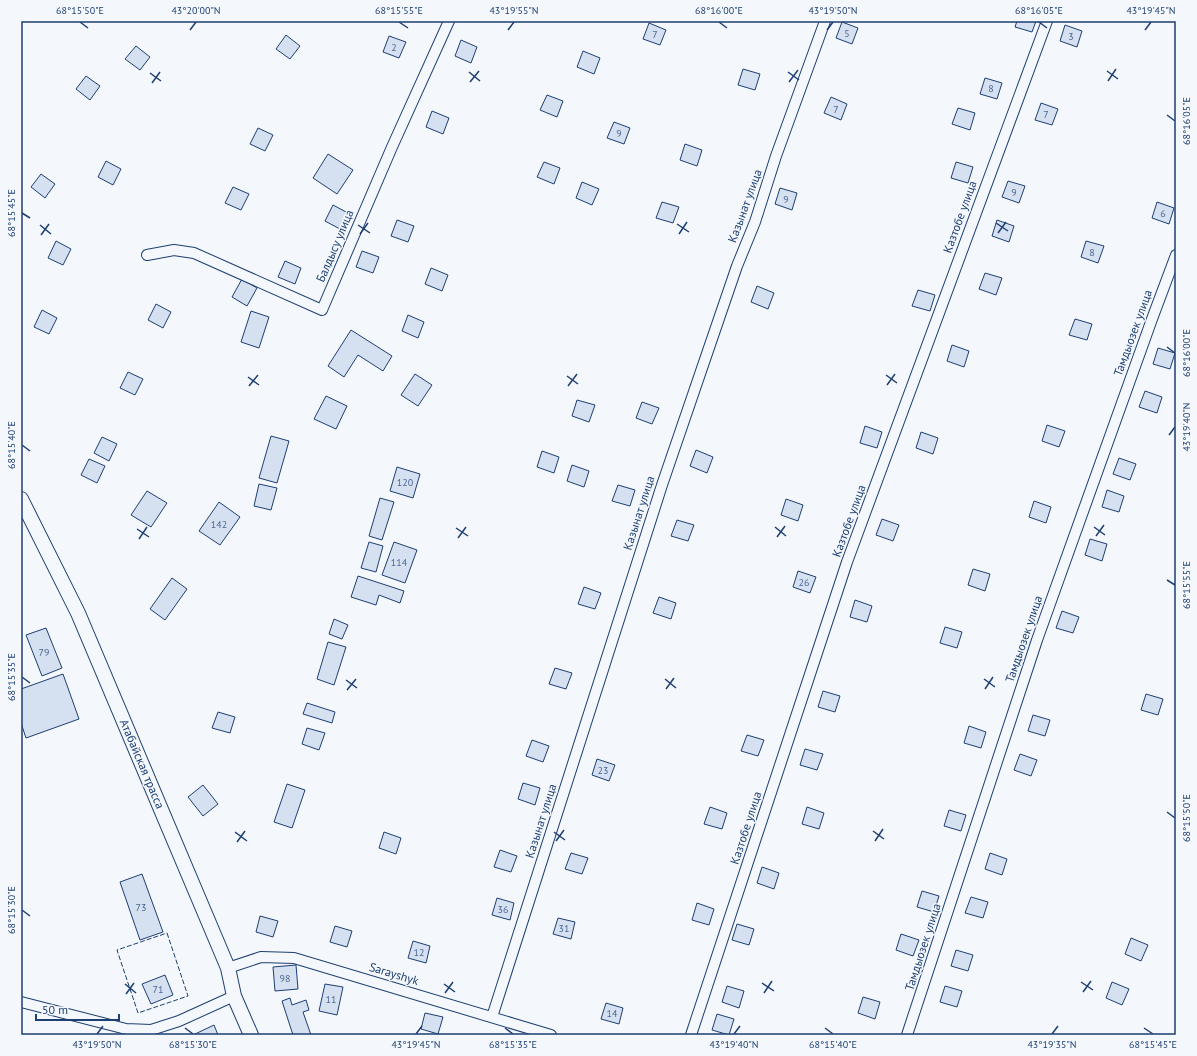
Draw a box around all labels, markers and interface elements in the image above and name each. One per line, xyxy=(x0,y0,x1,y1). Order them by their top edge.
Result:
text: 68°15'50"E xyxy=(56,4,104,17)
text: 43°20'00"N xyxy=(171,4,221,17)
text: 68°15'55"E xyxy=(375,4,423,17)
text: 43°19'55"N xyxy=(489,4,539,17)
text: 68°16'00"E xyxy=(695,4,743,17)
text: 43°19'50"N xyxy=(808,4,858,17)
text: 68°16'05"E xyxy=(1015,4,1063,17)
text: 43°19'45"N xyxy=(1126,4,1176,17)
house number: 5 xyxy=(844,27,850,40)
house number: 7 xyxy=(652,28,658,41)
house number: 3 xyxy=(1068,30,1074,43)
house number: 2 xyxy=(391,41,397,54)
house number: 8 xyxy=(988,82,994,95)
text: 68°16'05"E xyxy=(1180,97,1193,145)
house number: 7 xyxy=(833,103,839,116)
house number: 7 xyxy=(1043,108,1049,121)
house number: 9 xyxy=(616,127,622,140)
street label: Казынат улица xyxy=(724,167,765,245)
street label: Казтобе улица xyxy=(940,179,980,255)
house number: 9 xyxy=(1011,186,1017,199)
text: 68°15'45"E xyxy=(5,189,18,237)
house number: 9 xyxy=(783,193,789,206)
street label: Балдысу улица xyxy=(313,207,357,284)
house number: 6 xyxy=(1160,207,1166,220)
house number: 8 xyxy=(1089,246,1095,259)
street label: Тамдыозек улица xyxy=(1110,288,1155,378)
text: 68°16'00"E xyxy=(1180,329,1193,377)
text: 43°19'40"N xyxy=(1180,402,1193,452)
text: 68°15'40"E xyxy=(5,421,18,469)
street label: Казынат улица xyxy=(619,474,658,552)
house number: 120 xyxy=(397,476,414,489)
street label: Казтобе улица xyxy=(829,483,869,559)
house number: 142 xyxy=(211,518,227,531)
house number: 114 xyxy=(391,556,408,569)
text: 68°15'55"E xyxy=(1180,561,1193,609)
house number: 26 xyxy=(799,576,809,589)
street label: Тамдыозек улица xyxy=(1002,593,1045,684)
house number: 79 xyxy=(39,646,49,659)
text: 68°15'35"E xyxy=(5,653,18,701)
street label: Атабайская трасса xyxy=(117,717,168,811)
house number: 23 xyxy=(598,764,608,777)
street label: Казынат улица xyxy=(521,782,560,860)
street label: Казтобе улица xyxy=(727,789,764,866)
text: 68°15'50"E xyxy=(1180,794,1193,842)
text: 68°15'30"E xyxy=(5,886,18,934)
house number: 73 xyxy=(136,901,146,914)
street label: Тамдыозек улица xyxy=(901,901,944,992)
house number: 36 xyxy=(498,903,508,916)
house number: 31 xyxy=(559,922,569,935)
house number: 12 xyxy=(414,946,424,959)
street label: Sarayshyk xyxy=(368,959,421,988)
house number: 98 xyxy=(280,972,290,985)
house number: 71 xyxy=(153,983,163,996)
house number: 11 xyxy=(326,993,336,1006)
scale bar xyxy=(36,996,119,1022)
text: 50 m xyxy=(42,1002,68,1017)
house number: 14 xyxy=(607,1007,618,1020)
text: 43°19'50"N xyxy=(72,1038,122,1051)
text: 68°15'30"E xyxy=(169,1038,217,1051)
text: 43°19'45"N xyxy=(391,1038,441,1051)
text: 68°15'35"E xyxy=(489,1038,537,1051)
text: 43°19'40"N xyxy=(709,1038,759,1051)
text: 68°15'40"E xyxy=(809,1038,857,1051)
text: 43°19'35"N xyxy=(1027,1038,1077,1051)
text: 68°15'45"E xyxy=(1129,1038,1177,1051)

